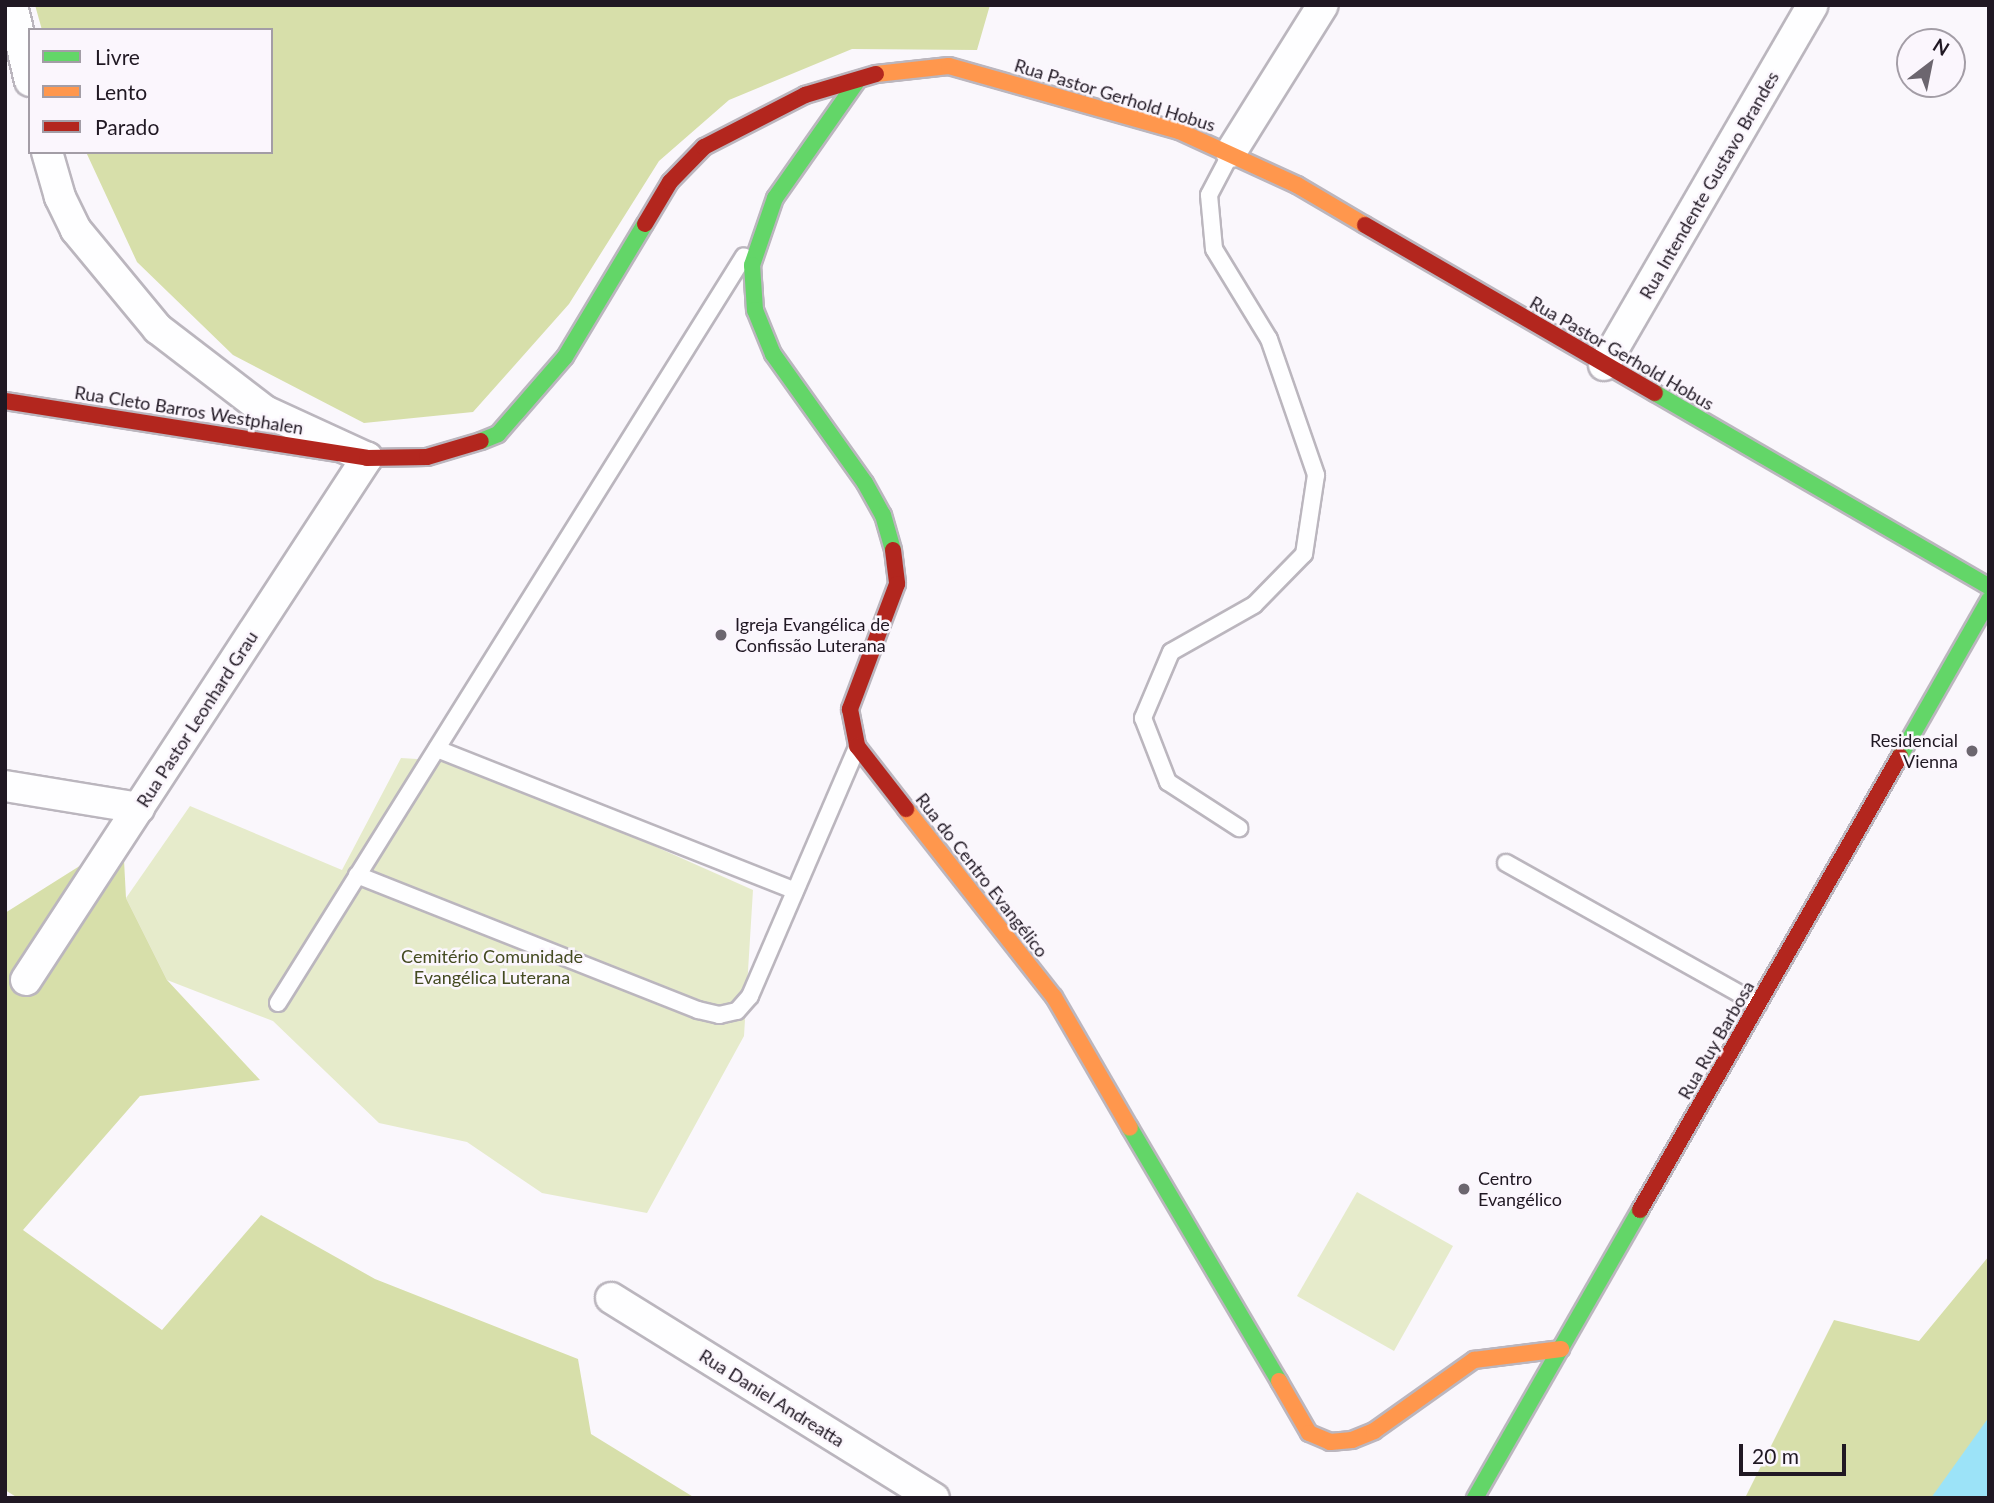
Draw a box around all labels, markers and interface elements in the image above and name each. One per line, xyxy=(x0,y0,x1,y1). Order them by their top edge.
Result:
legend xyxy=(28,28,273,154)
north arrow xyxy=(1896,28,1966,98)
text: N xyxy=(1929,33,1954,60)
text: Livre xyxy=(95,44,140,69)
street label: Rua Pastor Gerhold Hobus xyxy=(1012,54,1218,136)
street label: Rua Intendente Gustavo Brandes xyxy=(1635,67,1783,303)
text: Lento xyxy=(95,79,147,104)
text: Parado xyxy=(95,114,159,139)
street label: Rua Pastor Gerhold Hobus xyxy=(1526,291,1718,415)
street label: Rua Cleto Barros Westphalen xyxy=(73,381,305,439)
place label: Igreja Evangélica de Confissão Luterana xyxy=(735,614,890,656)
street label: Rua Pastor Leonhard Grau xyxy=(132,627,262,811)
marker: Igreja Evangélica de Confissão Luterana xyxy=(713,627,729,643)
place label: Residencial Vienna xyxy=(1870,730,1958,772)
marker: Residencial Vienna xyxy=(1964,743,1980,759)
street label: Rua do Centro Evangélico xyxy=(911,789,1053,961)
park label: Cemitério Comunidade Evangélica Luterana xyxy=(401,946,583,988)
street label: Rua Ruy Barbosa xyxy=(1673,977,1759,1103)
place label: Centro Evangélico xyxy=(1478,1168,1562,1210)
marker: Centro Evangélico xyxy=(1456,1181,1472,1197)
street label: Rua Daniel Andreatta xyxy=(695,1344,849,1452)
scale bar xyxy=(1742,1430,1849,1474)
text: 20 m xyxy=(1752,1443,1799,1468)

